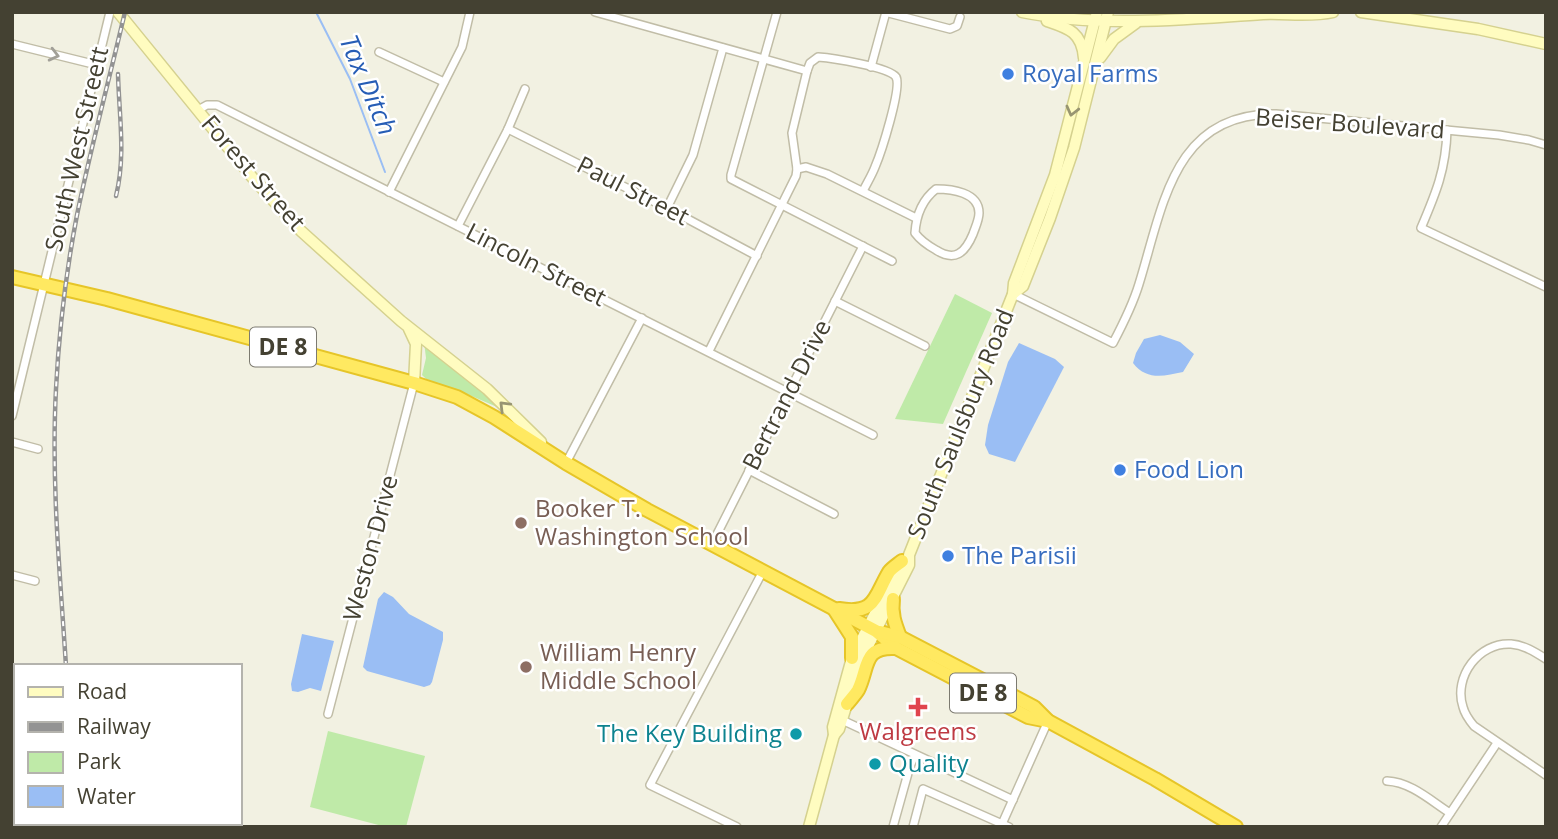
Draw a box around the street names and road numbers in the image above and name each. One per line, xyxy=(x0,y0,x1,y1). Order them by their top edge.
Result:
street label: South West Streett xyxy=(36,43,115,254)
street label: Beiser Boulevard xyxy=(1254,99,1446,146)
street label: Forest Street xyxy=(195,107,314,237)
street label: Paul Street xyxy=(572,147,695,232)
street label: Lincoln Street xyxy=(461,214,612,313)
street label: South Saulsbury Road xyxy=(898,304,1021,543)
street label: Bertrand Drive xyxy=(734,313,838,475)
road number: DE 8 xyxy=(250,328,316,366)
street label: Weston Drive xyxy=(334,471,405,624)
road number: DE 8 xyxy=(950,674,1016,712)

